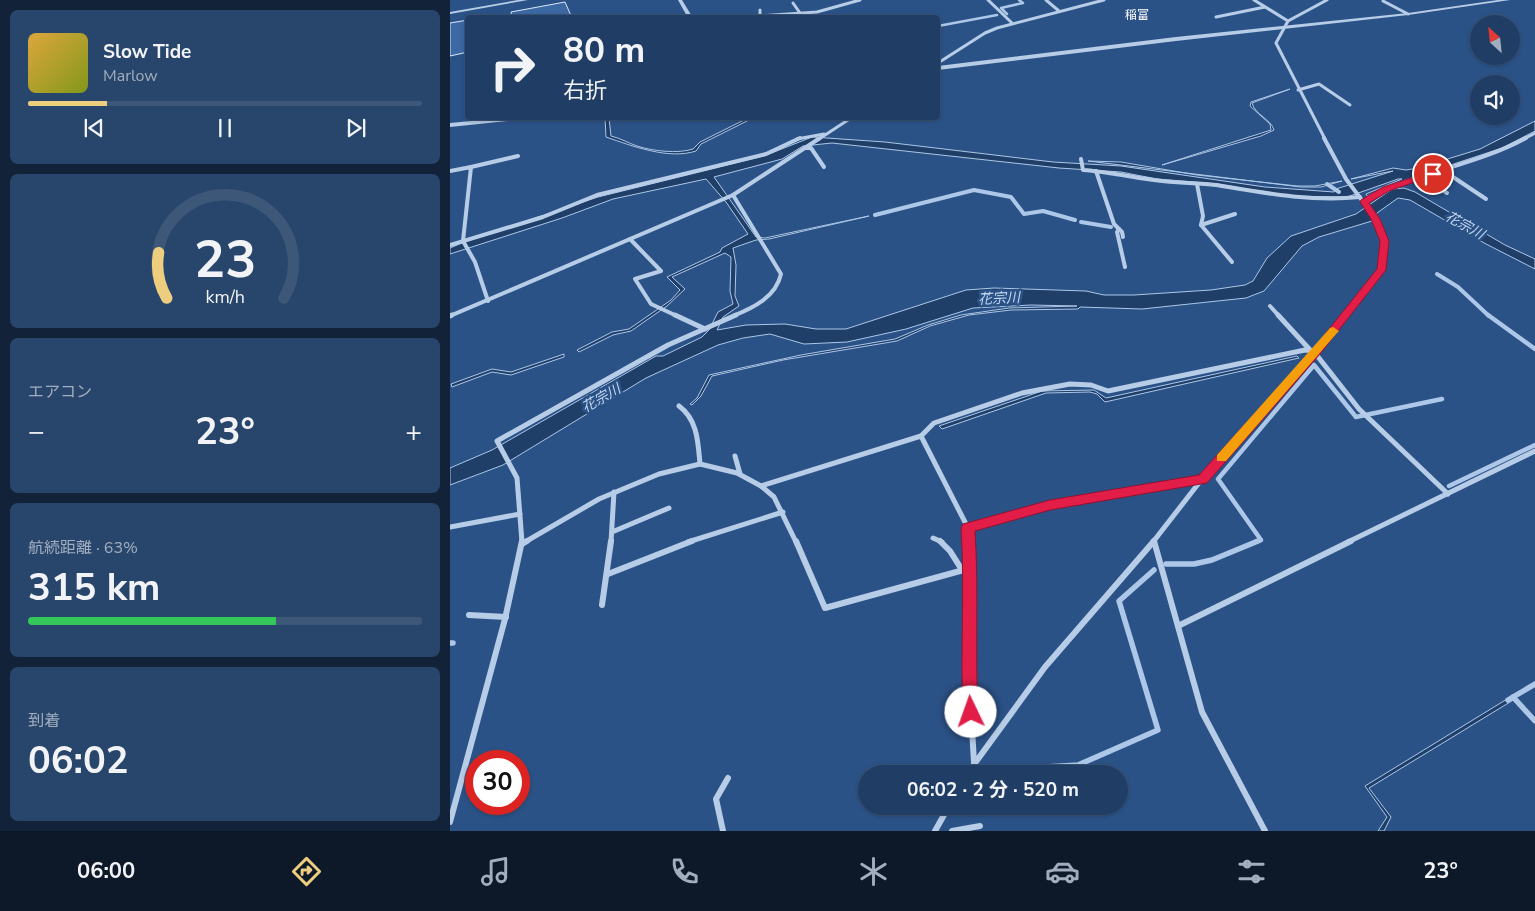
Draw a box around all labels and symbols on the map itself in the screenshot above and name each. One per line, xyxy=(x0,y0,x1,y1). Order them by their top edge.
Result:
district label: 稲富 xyxy=(1125,7,1149,23)
north arrow xyxy=(1470,15,1520,65)
pin xyxy=(1412,153,1454,195)
water label: 花宗川 xyxy=(1442,207,1489,245)
water label: 花宗川 xyxy=(978,288,1022,309)
water label: 花宗川 xyxy=(578,379,626,417)
position arrow xyxy=(944,685,996,737)
speed limit sign: 30 xyxy=(465,750,530,815)

